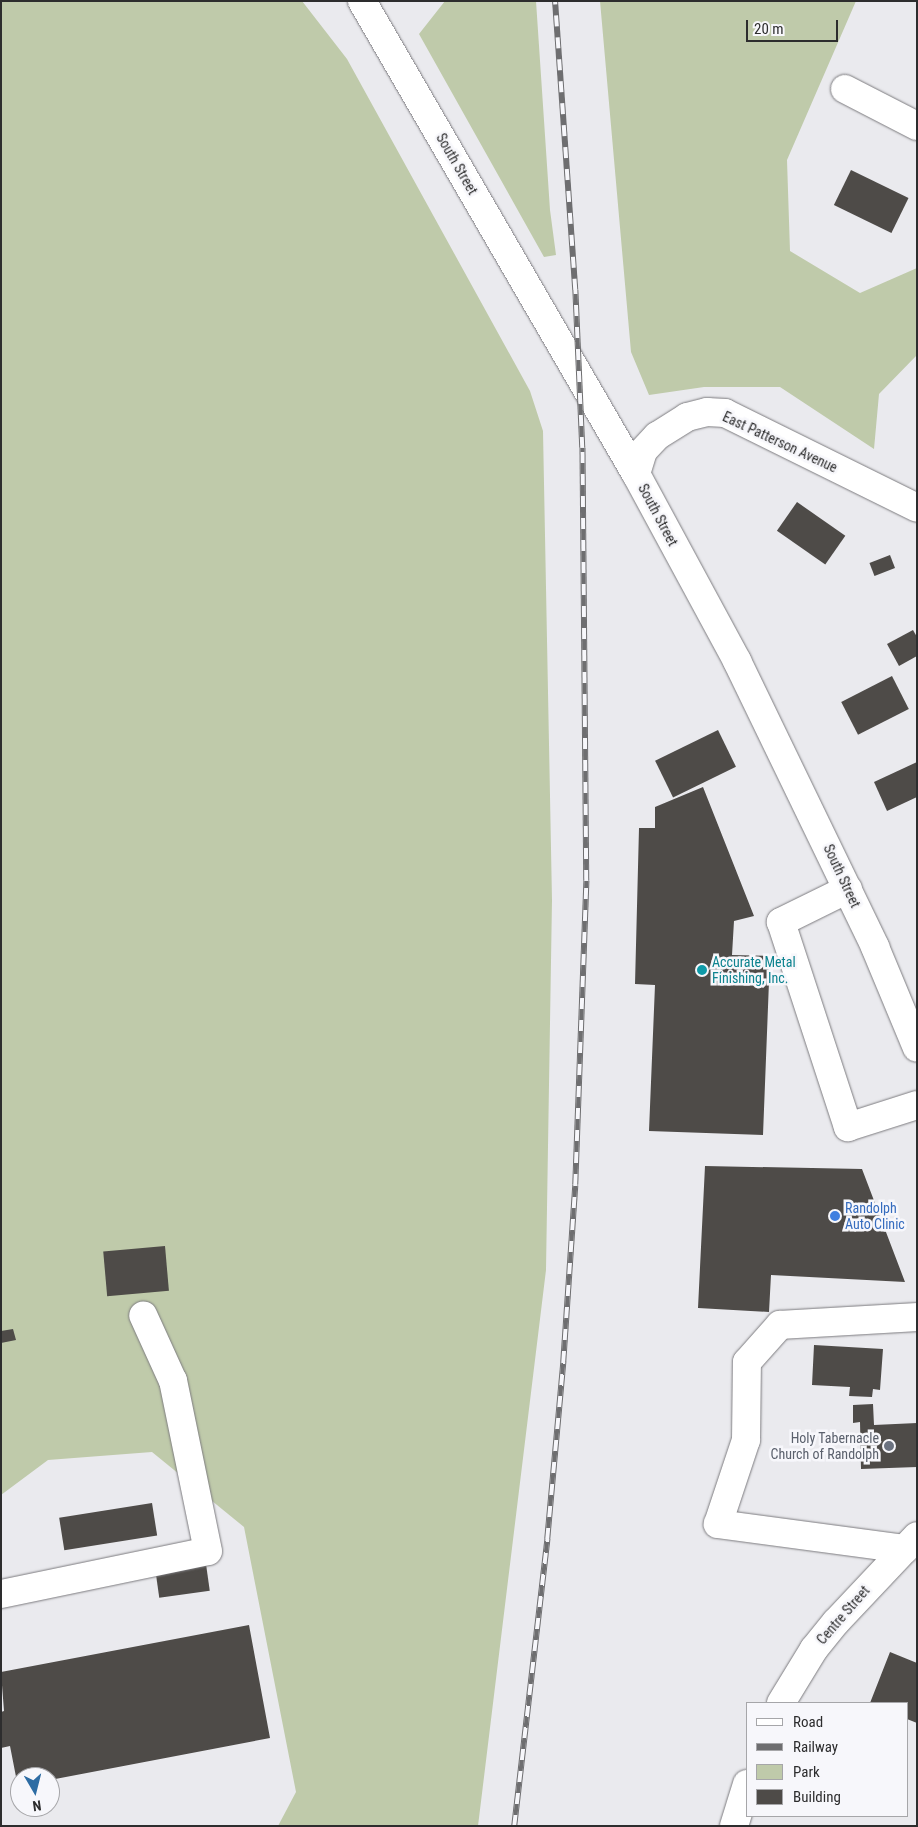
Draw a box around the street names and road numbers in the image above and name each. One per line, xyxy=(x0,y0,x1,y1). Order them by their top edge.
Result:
street label: South Street xyxy=(433,130,481,198)
street label: East Patterson Avenue xyxy=(720,408,840,476)
street label: South Street xyxy=(635,481,681,549)
street label: South Street xyxy=(820,842,864,910)
street label: Centre Street xyxy=(813,1582,873,1648)

